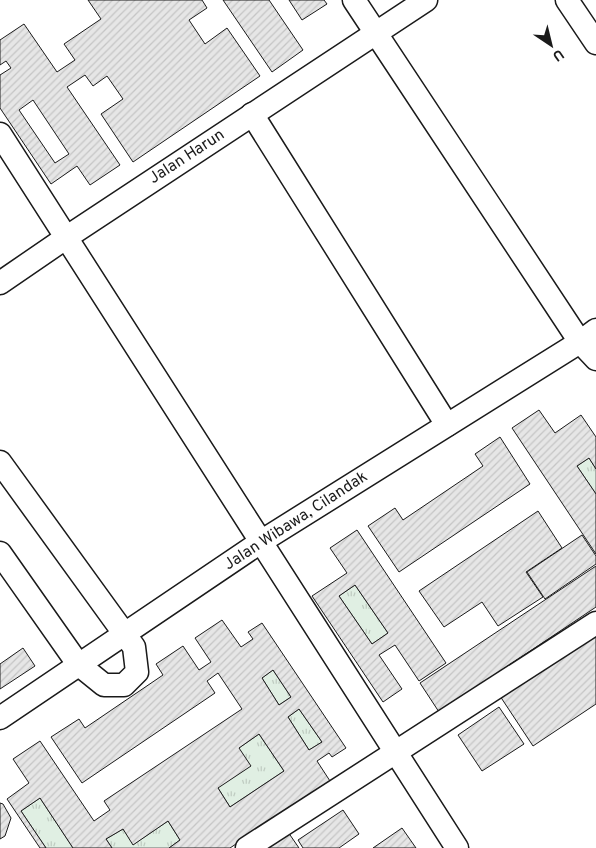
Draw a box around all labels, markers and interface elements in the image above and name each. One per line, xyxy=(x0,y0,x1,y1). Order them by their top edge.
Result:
north arrow xyxy=(526,20,576,70)
text: U xyxy=(549,45,567,64)
street label: Jalan Harun xyxy=(145,125,229,189)
street label: Jalan Wibawa, Cilandak xyxy=(220,467,372,575)

